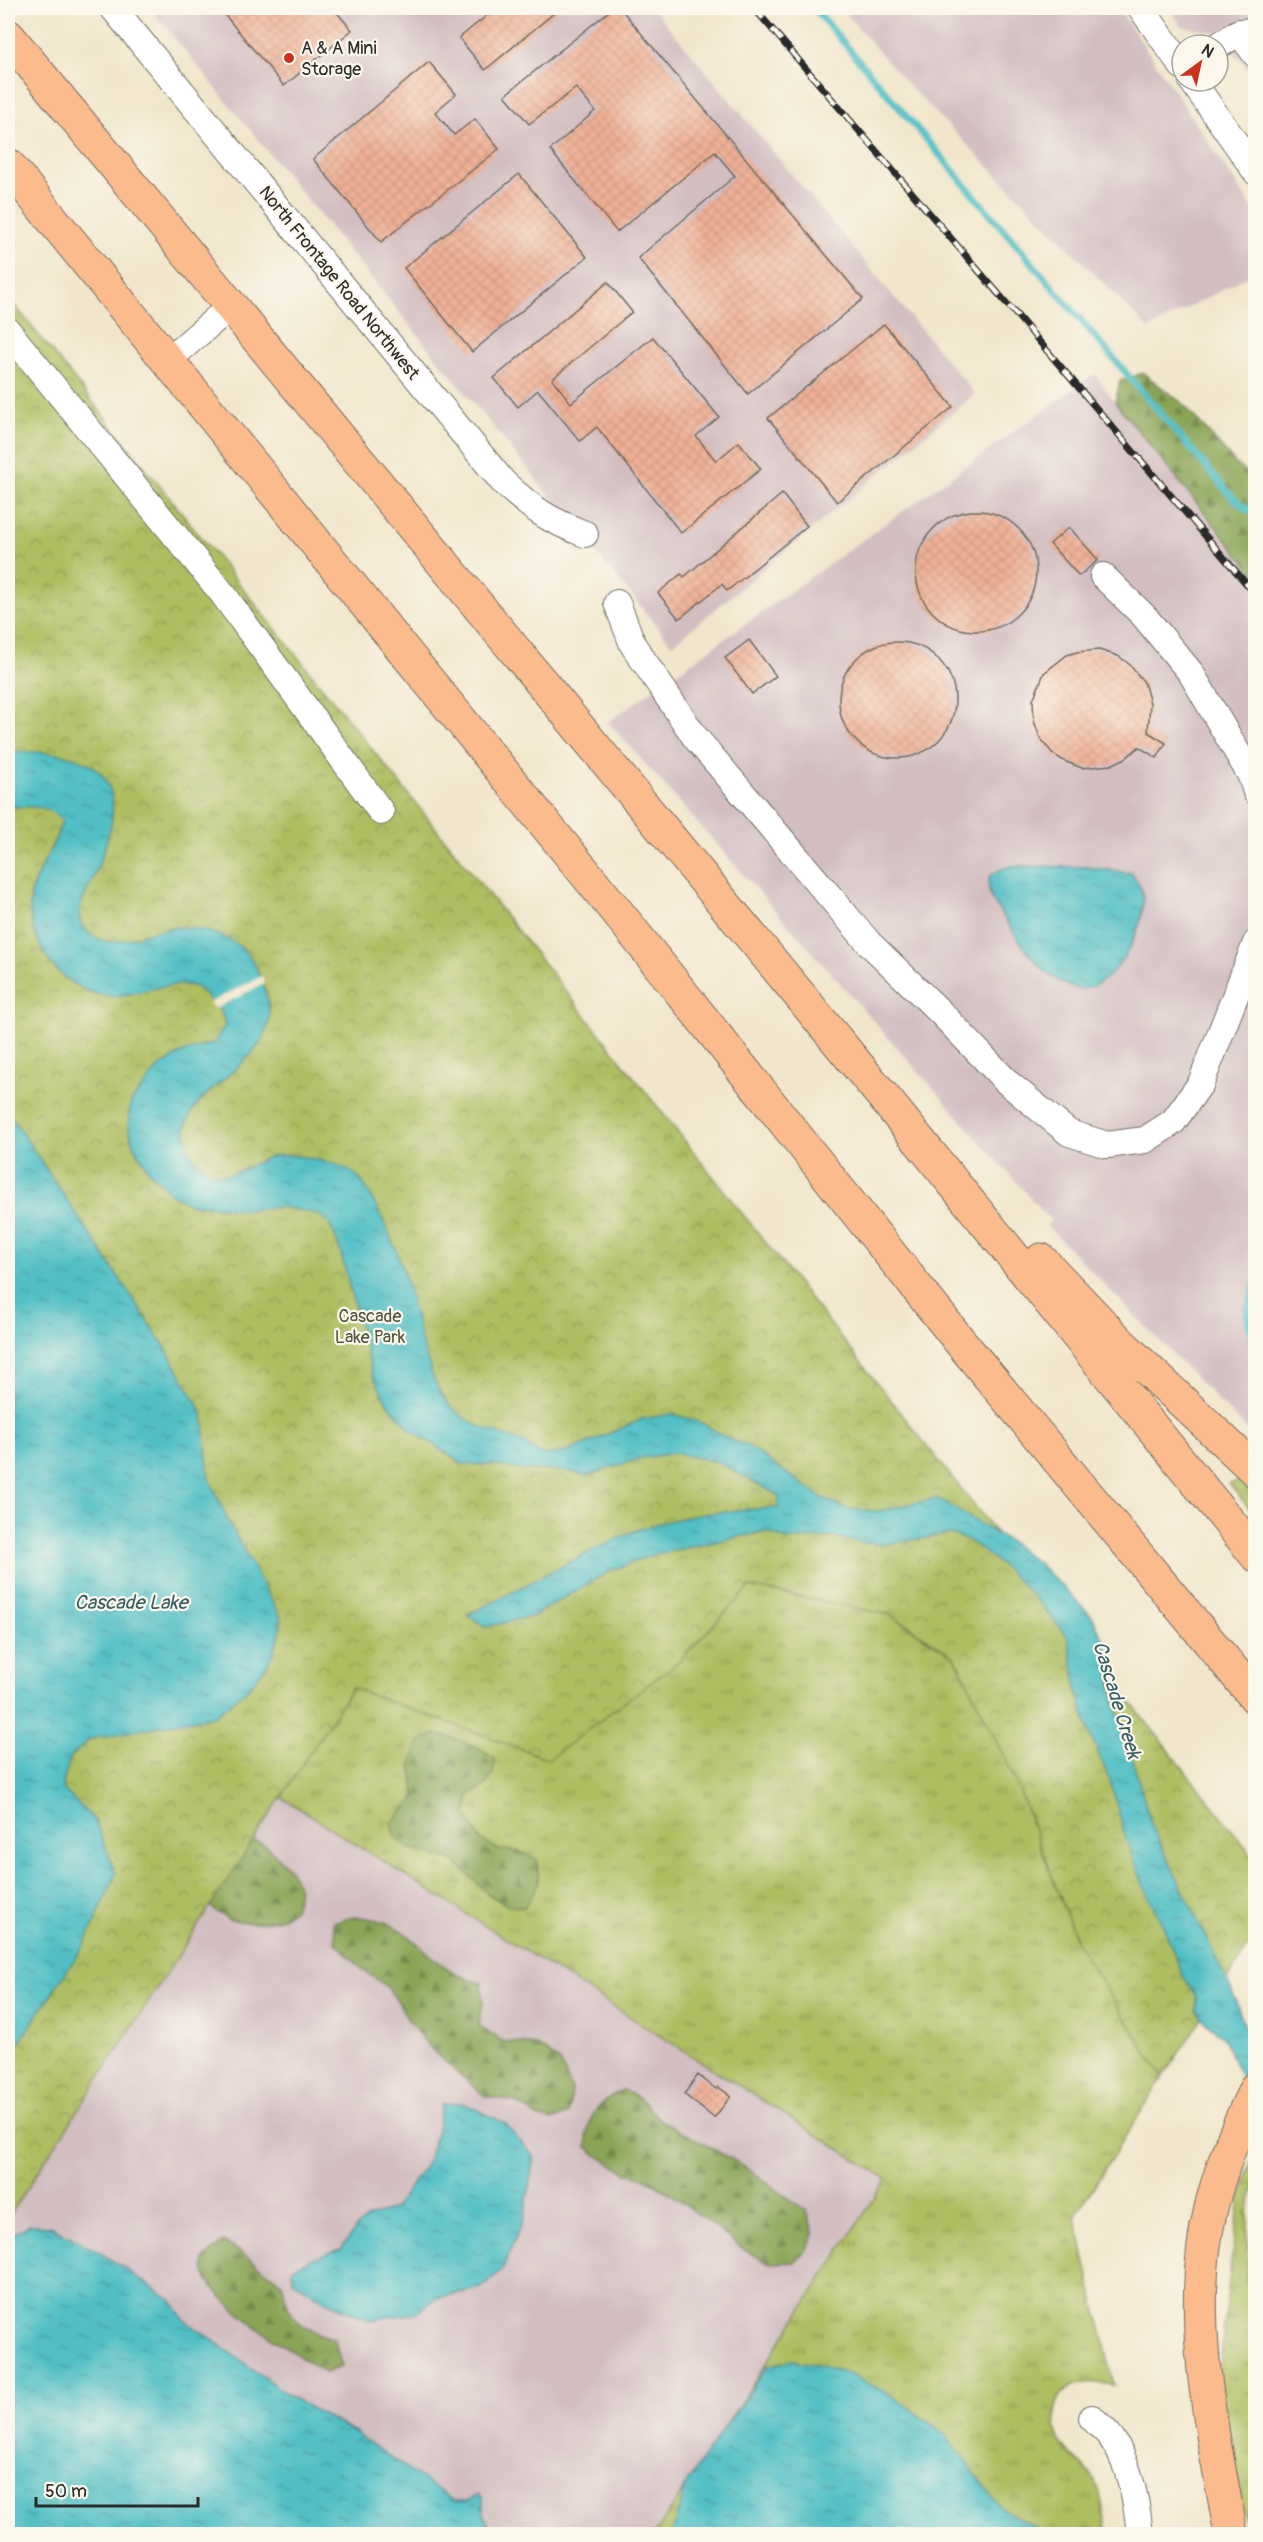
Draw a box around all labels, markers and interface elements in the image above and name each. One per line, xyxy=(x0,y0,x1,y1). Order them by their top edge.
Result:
north arrow xyxy=(1170,33,1230,93)
place label: A & A Mini Storage xyxy=(301,37,377,81)
text: N xyxy=(1198,40,1218,63)
marker: A & A Mini Storage xyxy=(282,51,296,65)
street label: North Frontage Road Northwest xyxy=(254,181,425,385)
park label: Cascade Lake Park xyxy=(335,1305,406,1349)
water label: Cascade Lake xyxy=(74,1590,190,1615)
water label: Cascade Creek xyxy=(1087,1638,1147,1763)
scale bar xyxy=(36,2470,198,2508)
text: 50 m xyxy=(45,2480,87,2503)

